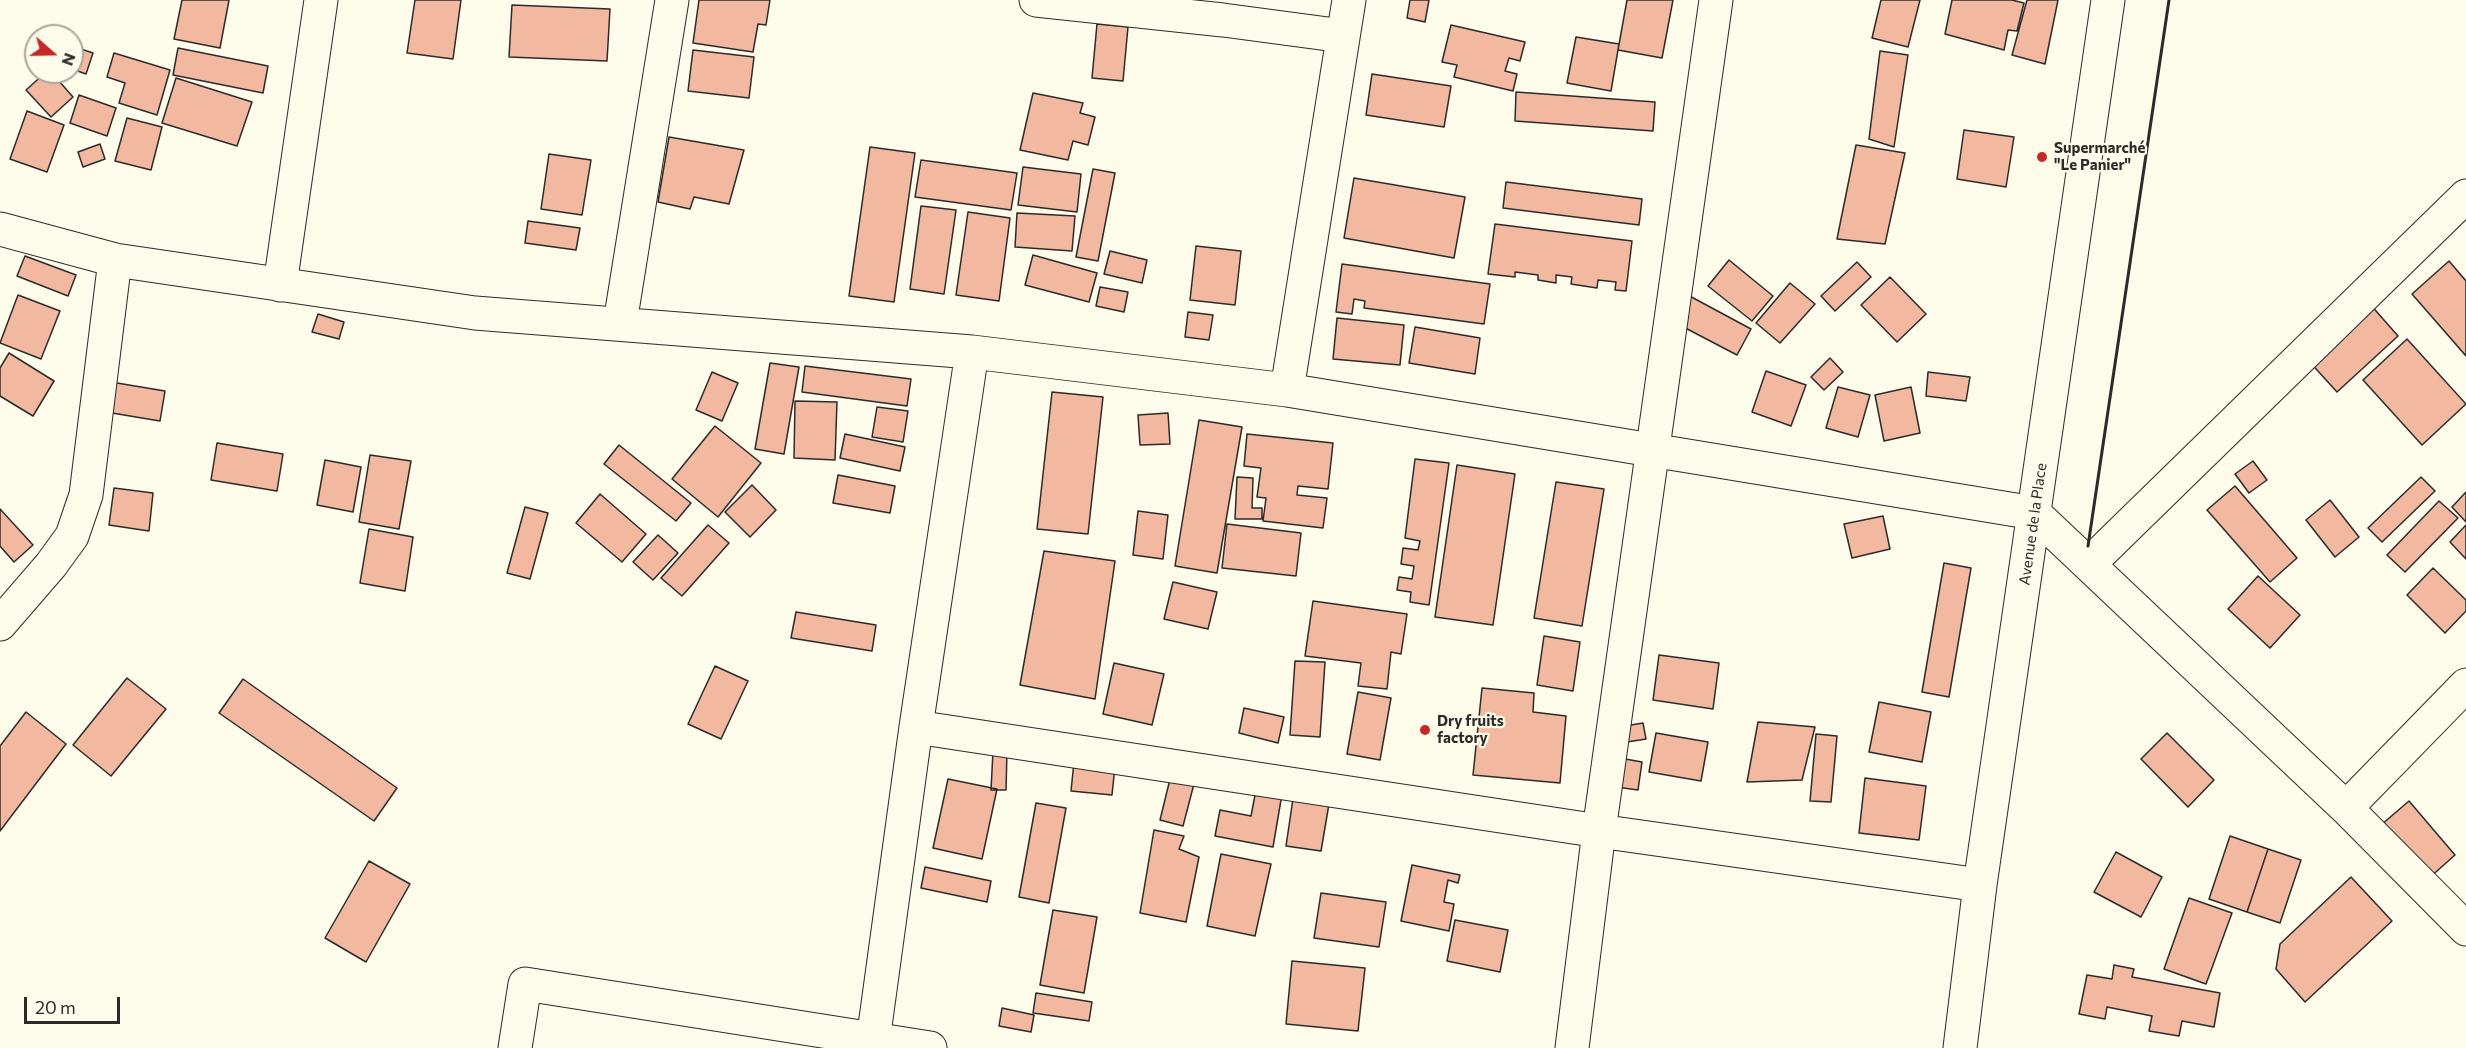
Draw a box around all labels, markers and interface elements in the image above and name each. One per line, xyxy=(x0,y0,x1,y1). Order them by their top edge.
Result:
north arrow xyxy=(24,24,84,84)
text: N xyxy=(59,51,80,69)
place label: Supermarché "Le Panier" xyxy=(2054,139,2145,174)
marker: Supermarché "Le Panier" xyxy=(2035,150,2049,164)
street label: Avenue de la Place xyxy=(2016,462,2050,586)
place label: Dry fruits factory xyxy=(1437,712,1504,747)
marker: Dry fruits factory xyxy=(1418,723,1432,737)
scale bar xyxy=(27,985,123,1023)
text: 20 m xyxy=(35,996,76,1018)

